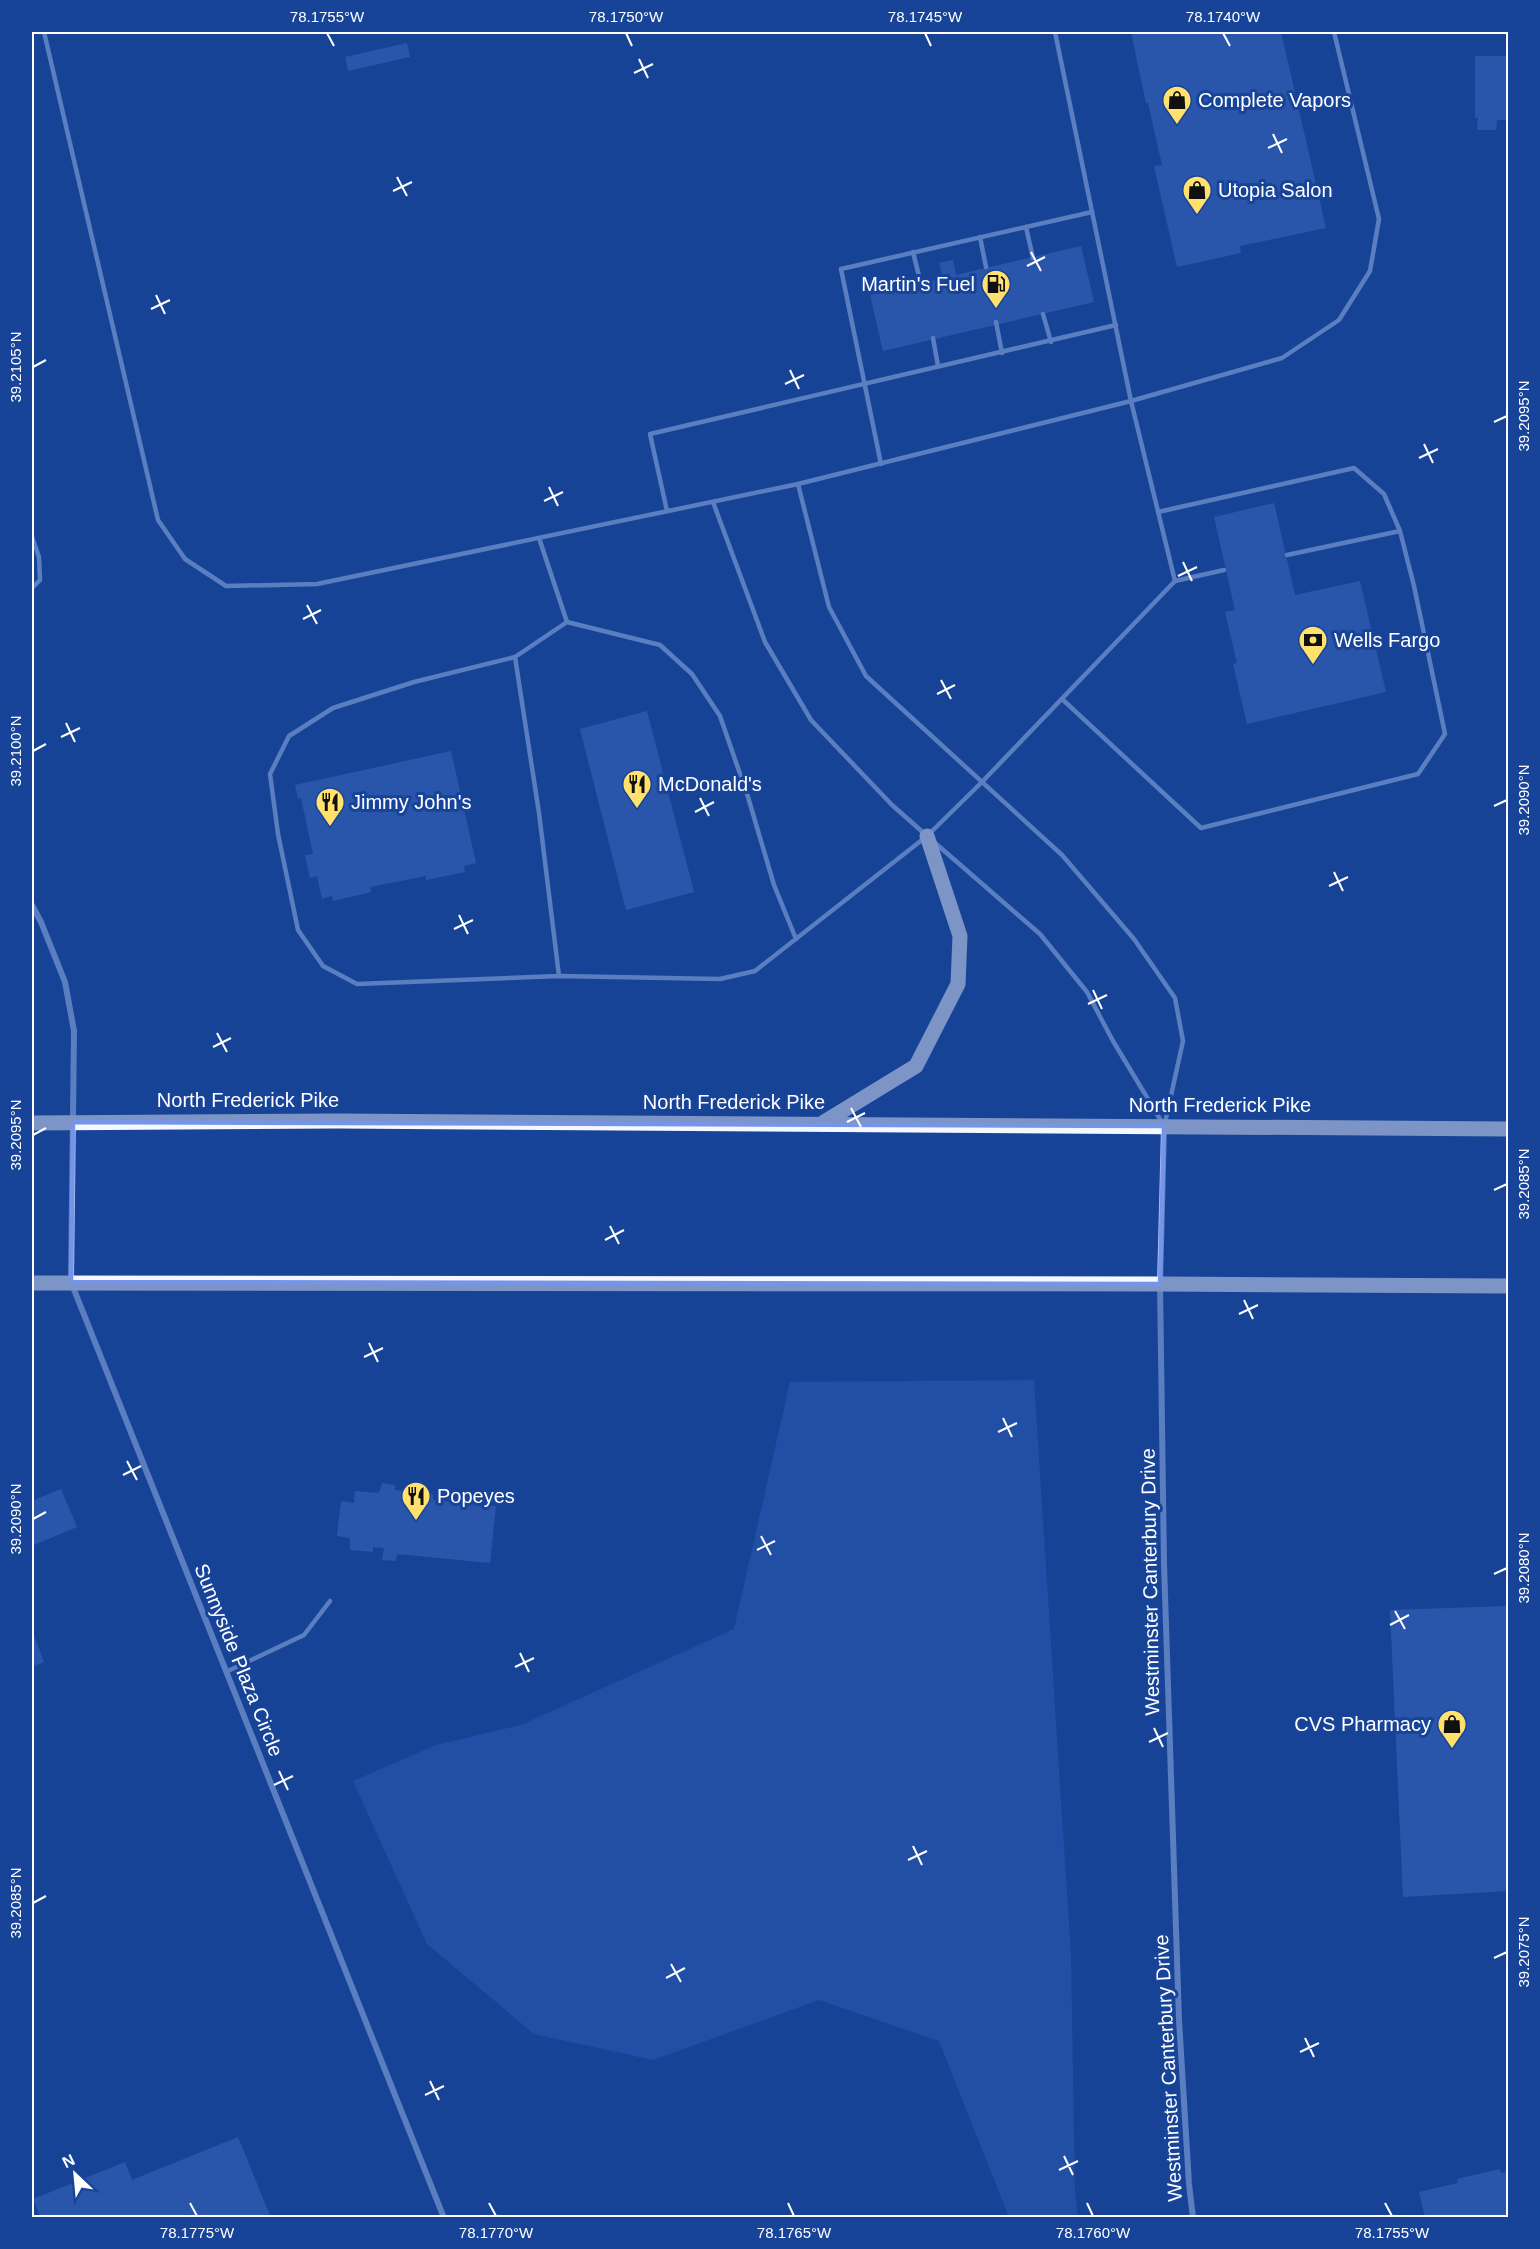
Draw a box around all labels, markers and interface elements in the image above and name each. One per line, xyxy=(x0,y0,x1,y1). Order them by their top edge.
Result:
text: 78.1755°W xyxy=(290,8,365,25)
text: 78.1750°W xyxy=(589,8,664,25)
text: 78.1745°W xyxy=(888,8,963,25)
text: 78.1740°W xyxy=(1186,8,1261,25)
shop icon: Complete Vapors xyxy=(1161,84,1193,126)
place label: Complete Vapors xyxy=(1198,89,1351,111)
shop icon: Utopia Salon xyxy=(1181,174,1213,216)
place label: Utopia Salon xyxy=(1218,179,1333,201)
fuel station icon: Martin's Fuel xyxy=(980,268,1012,310)
place label: Martin's Fuel xyxy=(861,273,975,295)
text: 39.2105°N xyxy=(7,331,24,403)
text: 39.2095°N xyxy=(1515,380,1532,452)
bank icon: Wells Fargo xyxy=(1297,624,1329,666)
place label: Wells Fargo xyxy=(1334,629,1440,651)
text: 39.2100°N xyxy=(7,715,24,787)
text: 39.2090°N xyxy=(1515,764,1532,836)
restaurant icon: McDonald's xyxy=(621,768,653,810)
place label: McDonald's xyxy=(658,773,762,795)
restaurant icon: Jimmy John's xyxy=(314,786,346,828)
place label: Jimmy John's xyxy=(351,791,472,813)
street label: North Frederick Pike xyxy=(157,1089,339,1111)
street label: North Frederick Pike xyxy=(643,1091,825,1113)
street label: North Frederick Pike xyxy=(1129,1094,1311,1116)
text: 39.2095°N xyxy=(7,1099,24,1171)
text: 39.2085°N xyxy=(1515,1148,1532,1220)
street label: Westminster Canterbury Drive xyxy=(1137,1448,1163,1716)
restaurant icon: Popeyes xyxy=(400,1480,432,1522)
text: 39.2090°N xyxy=(7,1483,24,1555)
place label: Popeyes xyxy=(437,1485,515,1507)
text: 39.2080°N xyxy=(1515,1532,1532,1604)
street label: Sunnyside Plaza Circle xyxy=(190,1561,288,1759)
shop icon: CVS Pharmacy xyxy=(1436,1708,1468,1750)
place label: CVS Pharmacy xyxy=(1294,1713,1431,1735)
text: 39.2085°N xyxy=(7,1867,24,1939)
text: 39.2075°N xyxy=(1515,1916,1532,1988)
street label: Westminster Canterbury Drive xyxy=(1150,1934,1186,2202)
north arrow xyxy=(45,2144,105,2204)
text: N xyxy=(60,2151,78,2171)
text: 78.1775°W xyxy=(160,2224,235,2241)
text: 78.1770°W xyxy=(459,2224,534,2241)
text: 78.1765°W xyxy=(757,2224,832,2241)
text: 78.1760°W xyxy=(1056,2224,1131,2241)
text: 78.1755°W xyxy=(1355,2224,1430,2241)

